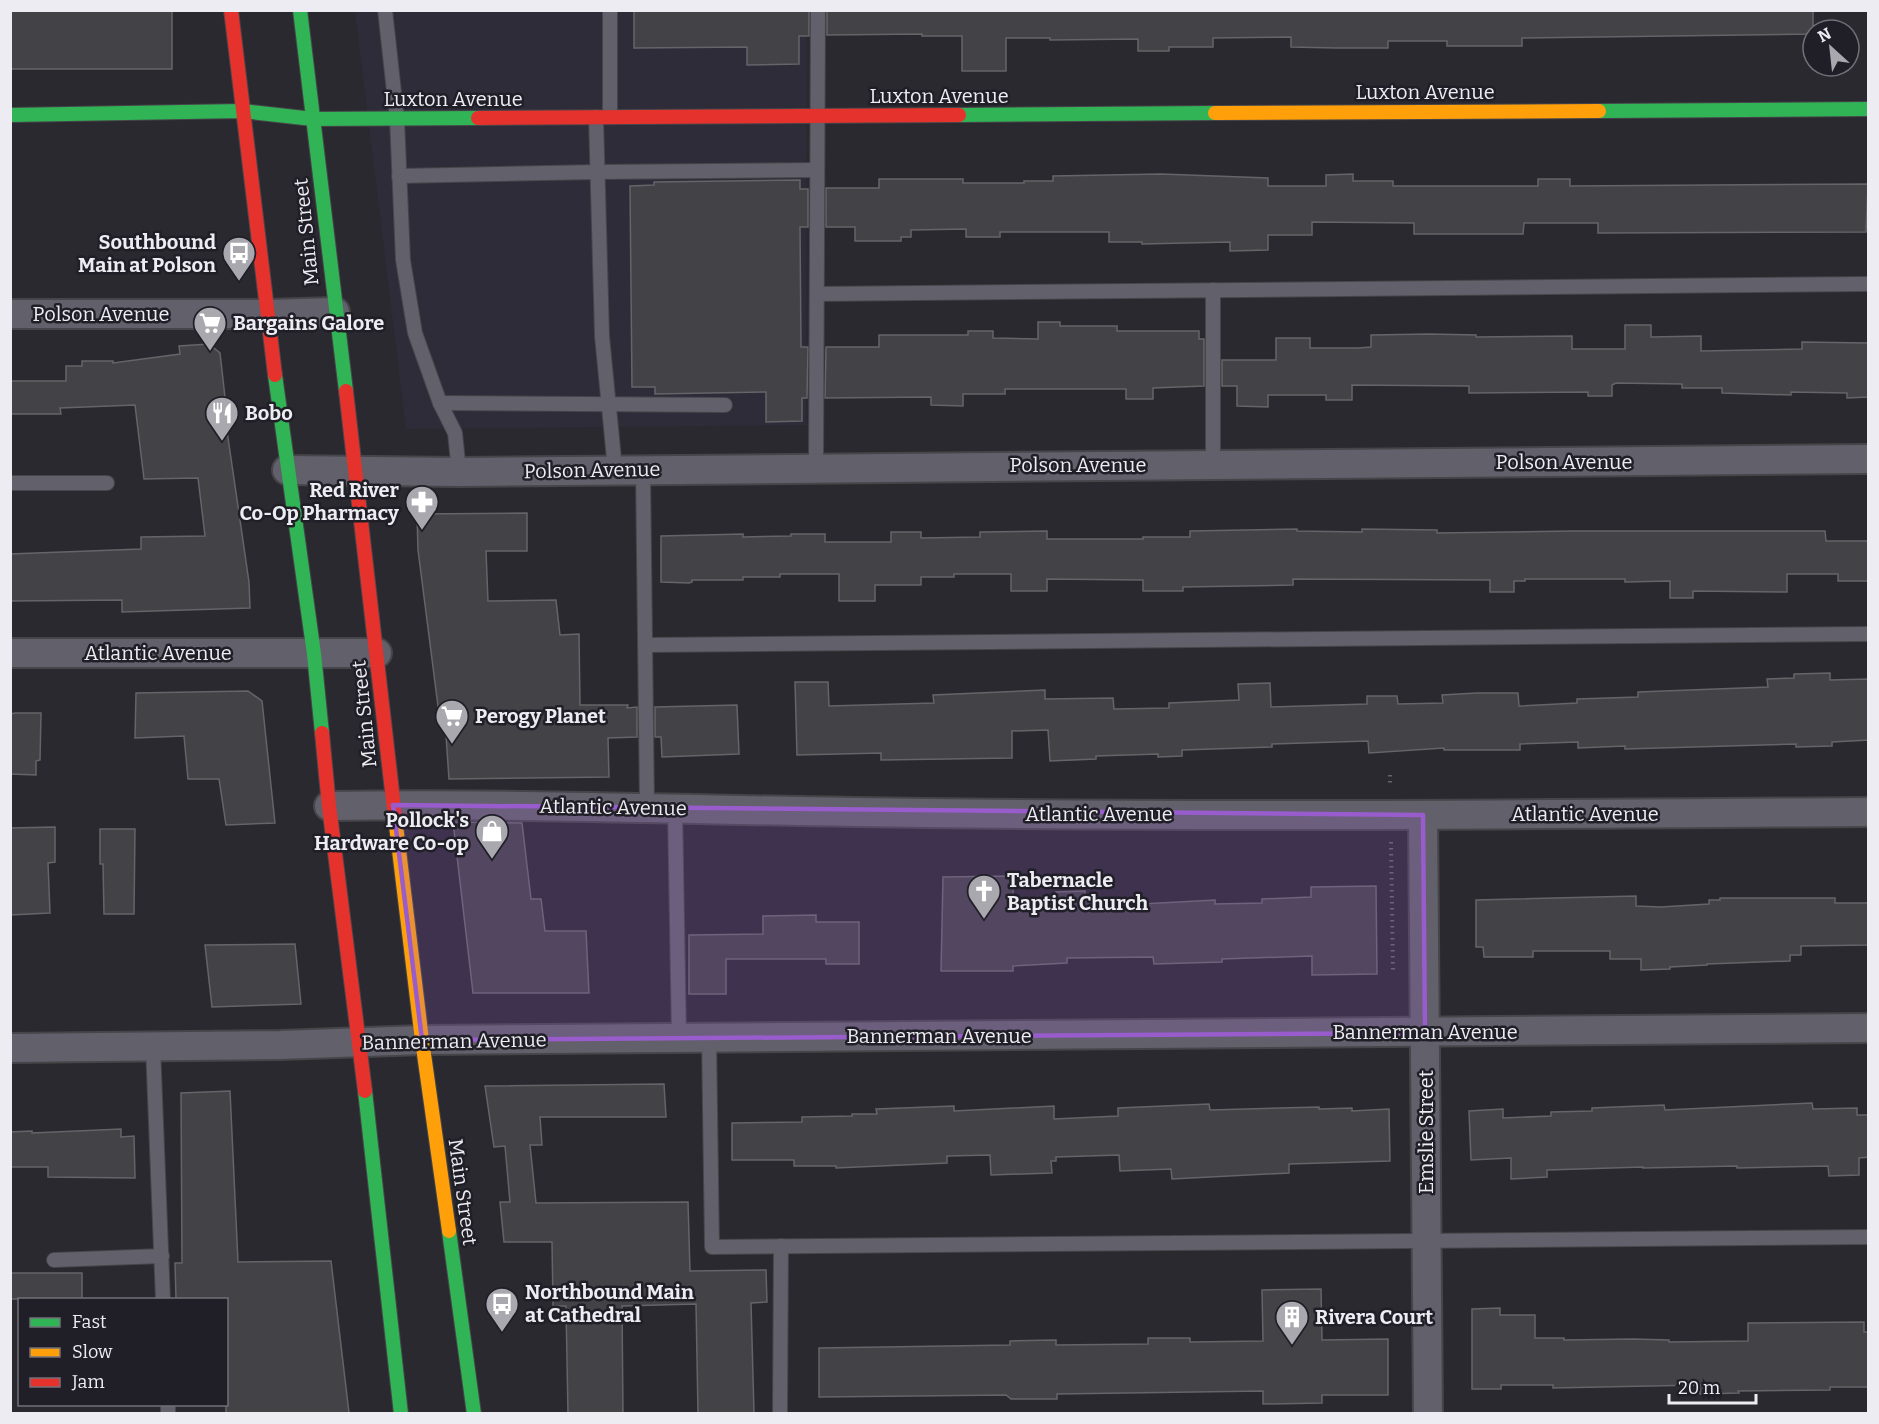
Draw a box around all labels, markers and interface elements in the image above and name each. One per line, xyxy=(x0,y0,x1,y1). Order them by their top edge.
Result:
north arrow xyxy=(1801,18,1861,78)
text: N xyxy=(1815,24,1834,46)
street label: Luxton Avenue xyxy=(1355,80,1495,104)
street label: Luxton Avenue xyxy=(869,84,1009,108)
street label: Luxton Avenue xyxy=(383,87,523,111)
street label: Main Street xyxy=(288,177,324,287)
place label: Southbound Main at Polson xyxy=(78,230,216,277)
bus stop icon: Southbound Main at Polson xyxy=(221,235,257,282)
street label: Polson Avenue xyxy=(33,302,169,326)
supermarket icon: Bargains Galore xyxy=(192,305,228,352)
place label: Bargains Galore xyxy=(233,311,384,335)
restaurant icon: Bobo xyxy=(204,395,240,442)
place label: Bobo xyxy=(245,401,293,425)
street label: Polson Avenue xyxy=(1496,450,1632,474)
street label: Polson Avenue xyxy=(1010,453,1146,477)
street label: Polson Avenue xyxy=(523,457,661,483)
place label: Red River Co-Op Pharmacy xyxy=(239,478,400,525)
pharmacy icon: Red River Co-Op Pharmacy xyxy=(404,484,440,531)
street label: Atlantic Avenue xyxy=(84,641,232,665)
street label: Main Street xyxy=(346,659,382,769)
supermarket icon: Perogy Planet xyxy=(434,698,470,745)
place label: Perogy Planet xyxy=(475,704,606,728)
street label: Atlantic Avenue xyxy=(539,794,687,820)
street label: Atlantic Avenue xyxy=(1025,802,1173,826)
street label: Atlantic Avenue xyxy=(1511,802,1659,826)
place label: Pollock's Hardware Co-op xyxy=(314,808,469,855)
shop icon: Pollock's Hardware Co-op xyxy=(474,813,510,860)
place label: Tabernacle Baptist Church xyxy=(1007,868,1148,915)
church icon: Tabernacle Baptist Church xyxy=(966,873,1002,920)
street label: Bannerman Avenue xyxy=(1332,1020,1518,1044)
street label: Bannerman Avenue xyxy=(846,1024,1032,1048)
street label: Bannerman Avenue xyxy=(361,1027,547,1055)
street label: Emslie Street xyxy=(1414,1070,1438,1194)
street label: Main Street xyxy=(444,1137,482,1247)
place label: Northbound Main at Cathedral xyxy=(525,1280,694,1327)
bus stop icon: Northbound Main at Cathedral xyxy=(484,1286,520,1333)
legend xyxy=(18,1298,228,1406)
building icon: Rivera Court xyxy=(1274,1299,1310,1346)
place label: Rivera Court xyxy=(1315,1305,1433,1329)
text: Fast xyxy=(72,1311,107,1333)
text: Slow xyxy=(72,1341,113,1363)
scale bar xyxy=(1669,1367,1756,1405)
text: Jam xyxy=(71,1371,105,1393)
text: 20 m xyxy=(1678,1377,1720,1399)

